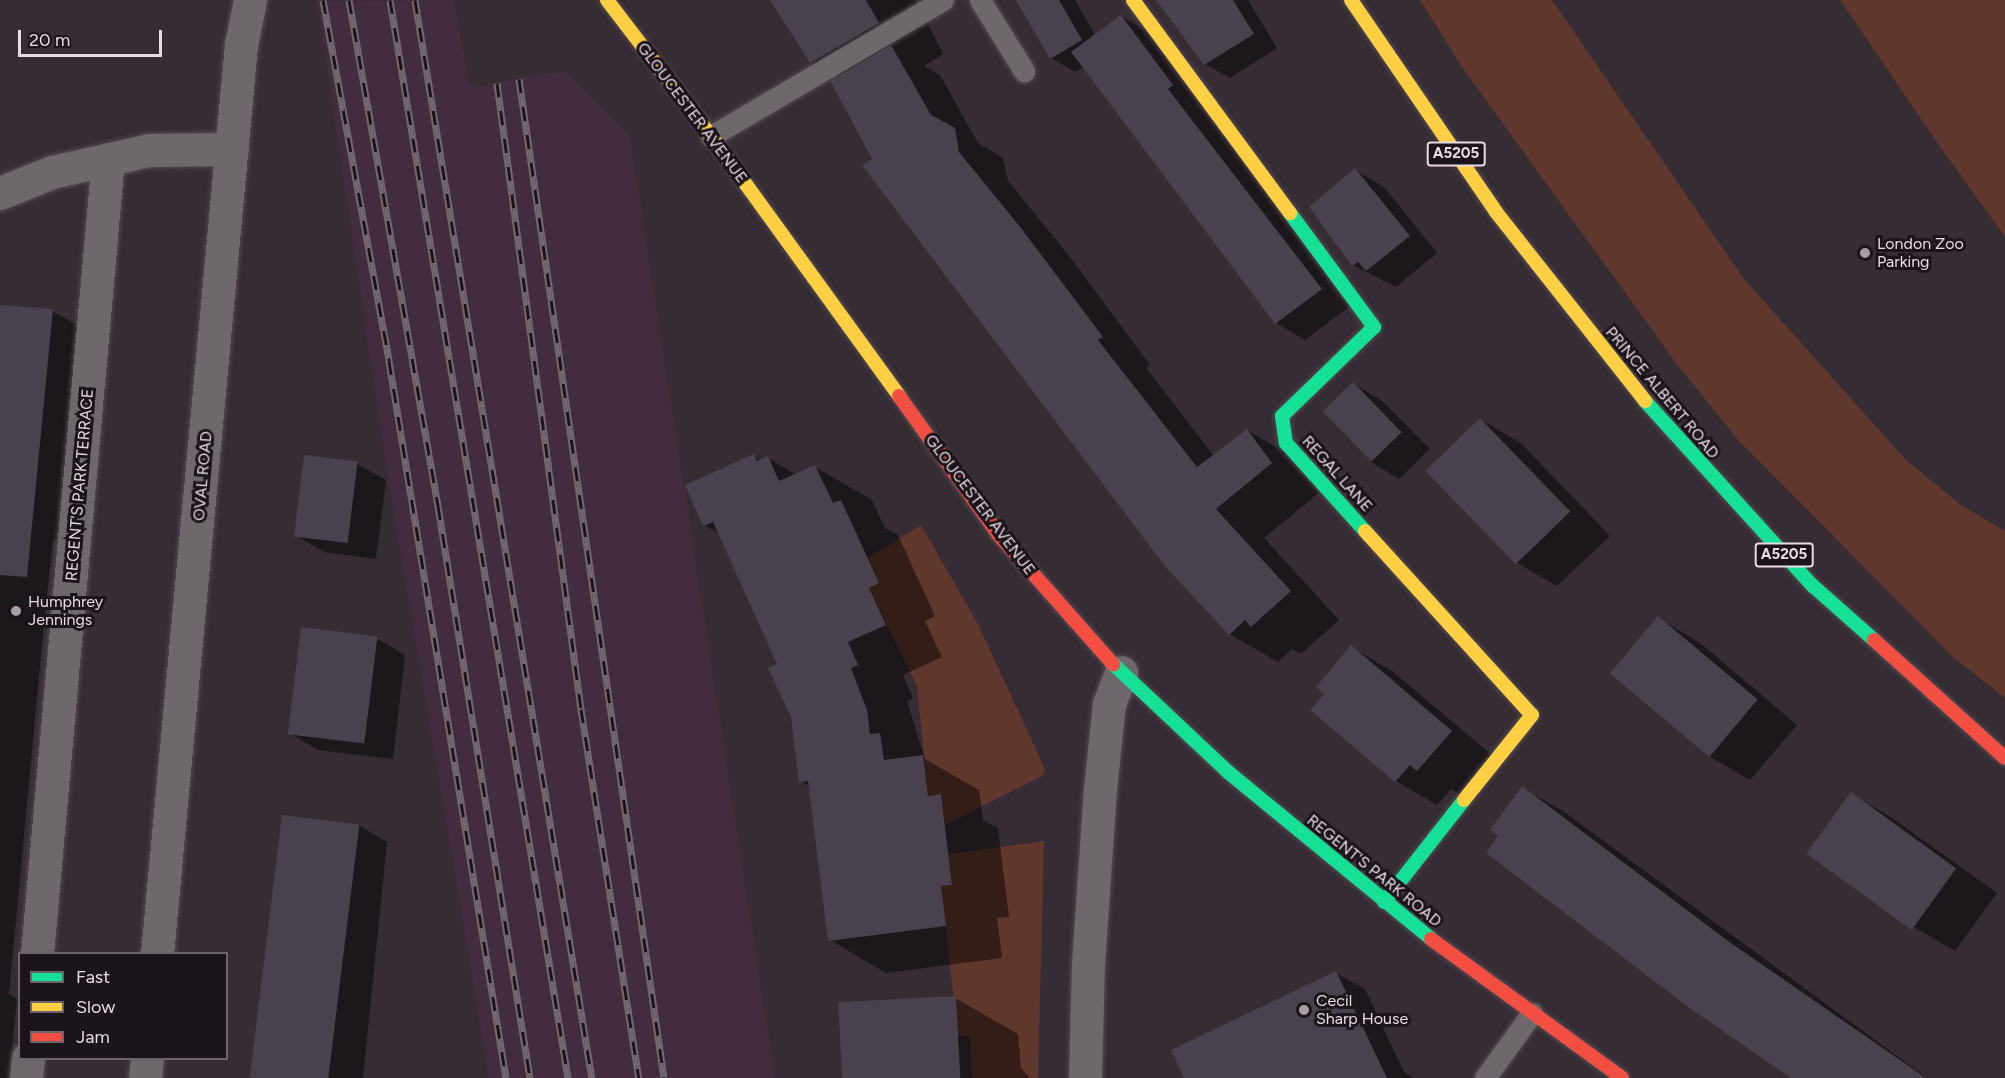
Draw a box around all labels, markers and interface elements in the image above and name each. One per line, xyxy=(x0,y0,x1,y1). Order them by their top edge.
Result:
scale bar xyxy=(21,18,165,56)
text: 20 m xyxy=(29,29,70,51)
street label: GLOUCESTER AVENUE xyxy=(633,39,751,187)
road number: A5205 xyxy=(1426,142,1486,166)
place label: London Zoo Parking xyxy=(1877,234,1964,272)
marker: London Zoo Parking xyxy=(1858,246,1872,260)
street label: PRINCE ALBERT ROAD xyxy=(1601,323,1723,463)
street label: REGENT'S PARK TERRACE xyxy=(62,388,98,582)
street label: OVAL ROAD xyxy=(190,430,216,522)
street label: GLOUCESTER AVENUE xyxy=(921,431,1039,579)
street label: REGAL LANE xyxy=(1298,432,1376,516)
road number: A5205 xyxy=(1754,543,1814,567)
place label: Humphrey Jennings xyxy=(28,592,103,630)
marker: Humphrey Jennings xyxy=(9,604,23,618)
street label: REGENT'S PARK ROAD xyxy=(1303,811,1445,931)
legend xyxy=(18,952,228,1060)
text: Fast xyxy=(76,966,110,988)
place label: Cecil Sharp House xyxy=(1316,991,1408,1029)
text: Slow xyxy=(76,996,115,1018)
marker: Cecil Sharp House xyxy=(1297,1003,1311,1017)
text: Jam xyxy=(76,1026,110,1048)

